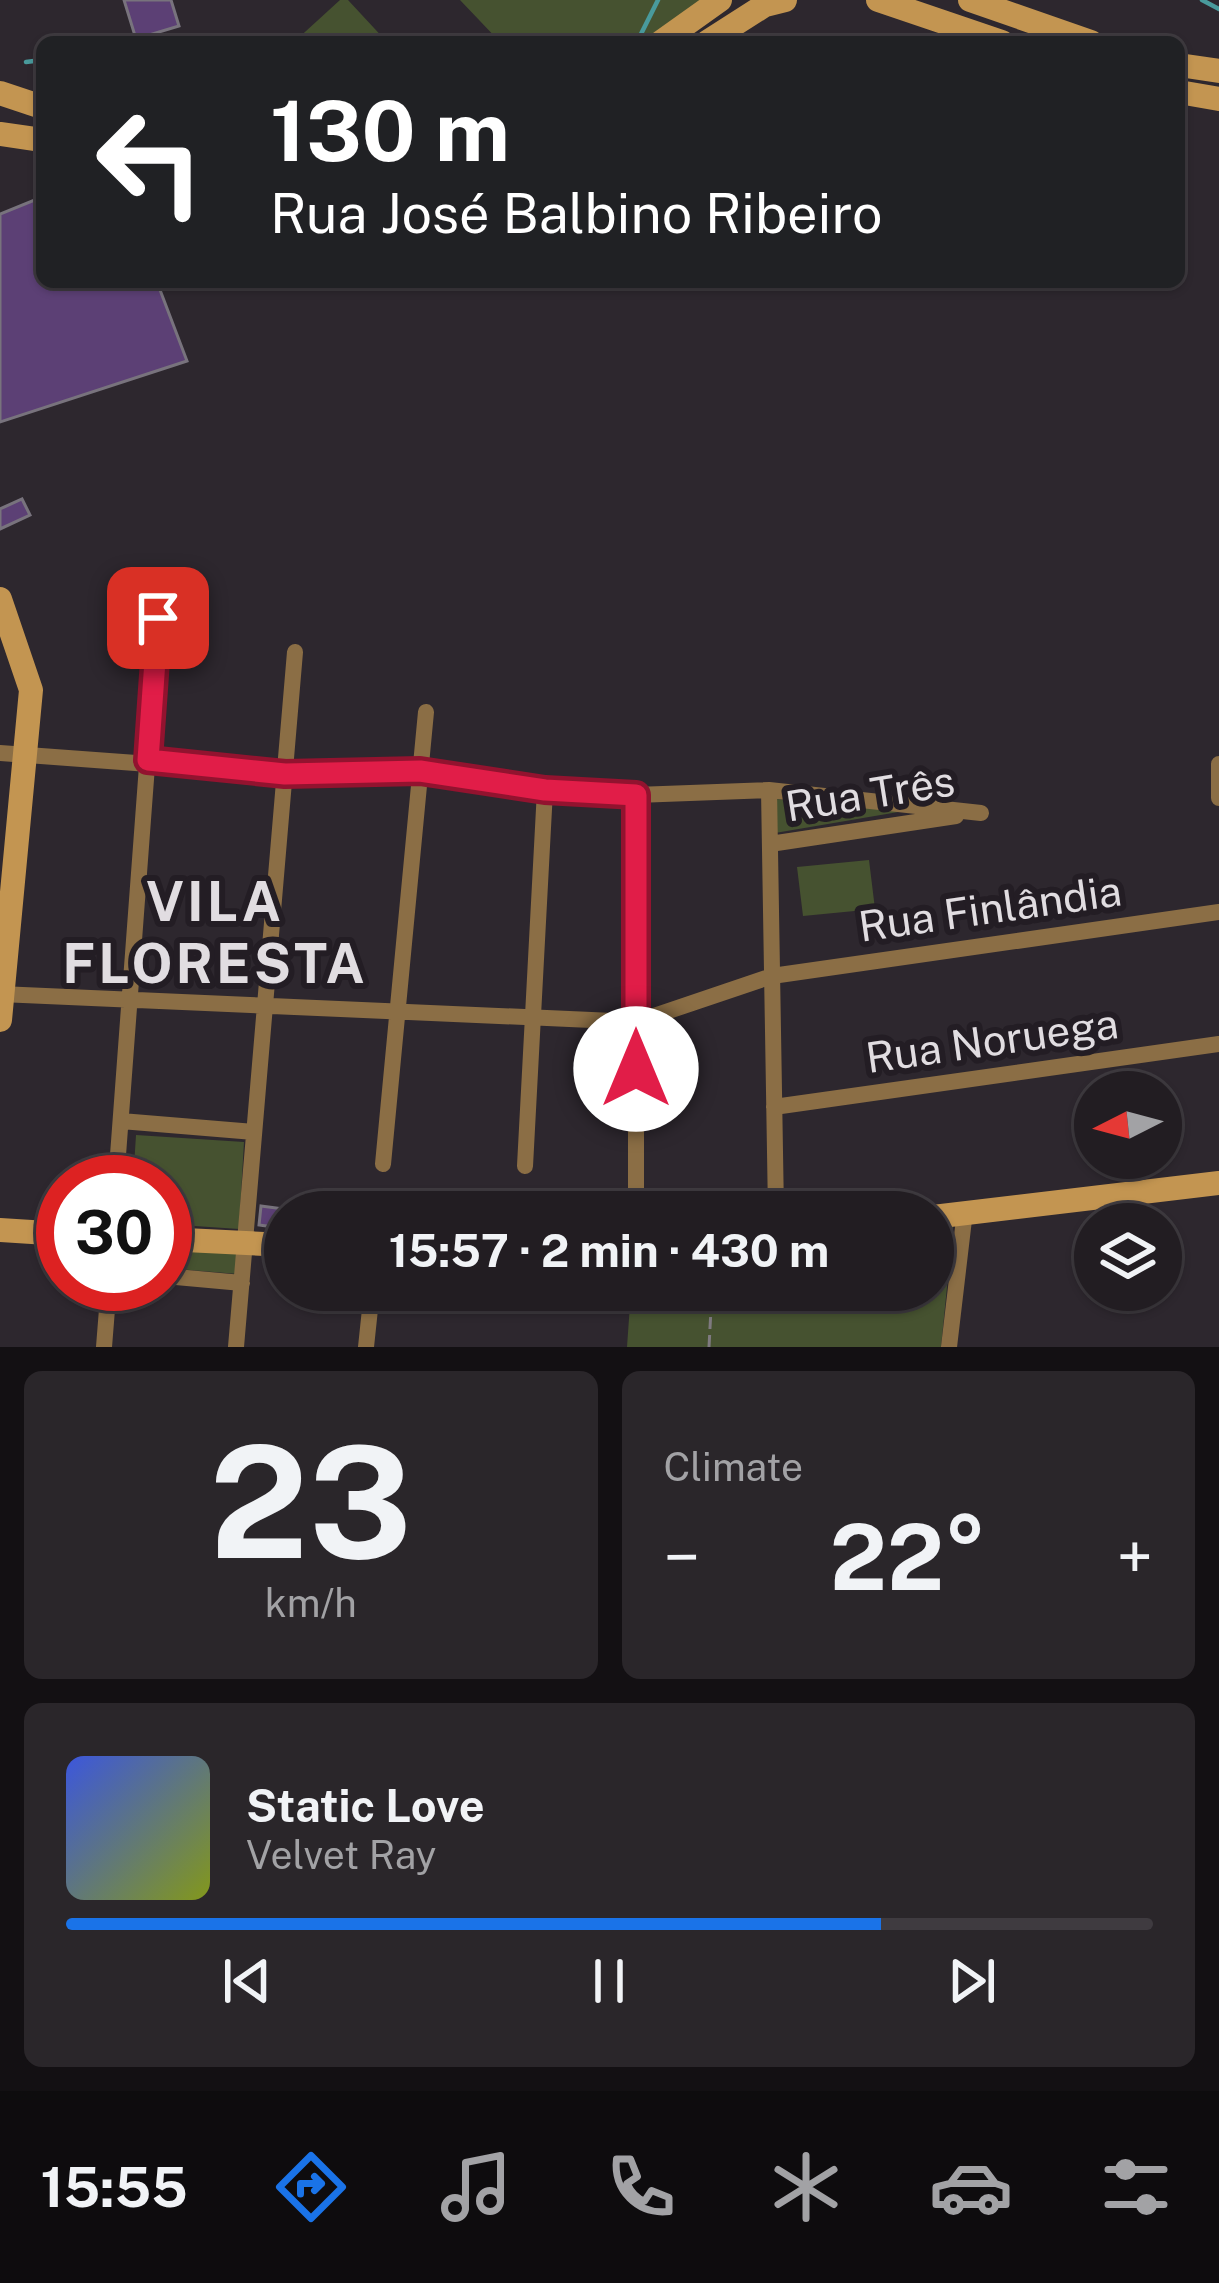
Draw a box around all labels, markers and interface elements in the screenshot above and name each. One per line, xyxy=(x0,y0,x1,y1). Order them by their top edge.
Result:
text: 130 m xyxy=(270,81,510,180)
icon: left xyxy=(72,84,228,240)
text: Rua José Balbino Ribeiro xyxy=(270,182,883,245)
pin xyxy=(107,567,209,669)
icon: arrive xyxy=(125,585,191,651)
street label: Rua Três xyxy=(782,755,958,831)
street label: Rua Finlândia xyxy=(856,865,1124,951)
district label: VILA FLORESTA xyxy=(62,870,368,995)
street label: Rua Noruega xyxy=(863,998,1121,1082)
position arrow xyxy=(573,1006,699,1132)
north arrow xyxy=(1074,1071,1182,1179)
map controls xyxy=(1074,1071,1182,1311)
speed limit sign: 30 xyxy=(36,1155,192,1311)
button: layers xyxy=(1074,1203,1182,1311)
text: 15:57 · 2 min · 430 m xyxy=(389,1224,829,1277)
text: 23 xyxy=(209,1410,412,1593)
text: Climate xyxy=(664,1444,803,1490)
text: 22° xyxy=(830,1504,987,1610)
text: − xyxy=(664,1518,700,1596)
text: + xyxy=(1116,1518,1153,1596)
text: km/h xyxy=(265,1580,357,1626)
text: Static Love xyxy=(246,1779,485,1832)
text: Velvet Ray xyxy=(246,1832,436,1878)
icon: previous xyxy=(214,1948,280,2014)
icon: pause xyxy=(576,1948,642,2014)
icon: next xyxy=(939,1948,1005,2014)
icon: directions xyxy=(269,2145,353,2229)
icon: music xyxy=(434,2145,518,2229)
icon: phone xyxy=(599,2145,683,2229)
icon: climate xyxy=(764,2145,848,2229)
icon: car xyxy=(929,2145,1013,2229)
icon: filters xyxy=(1094,2145,1178,2229)
text: 15:55 xyxy=(41,2156,188,2219)

